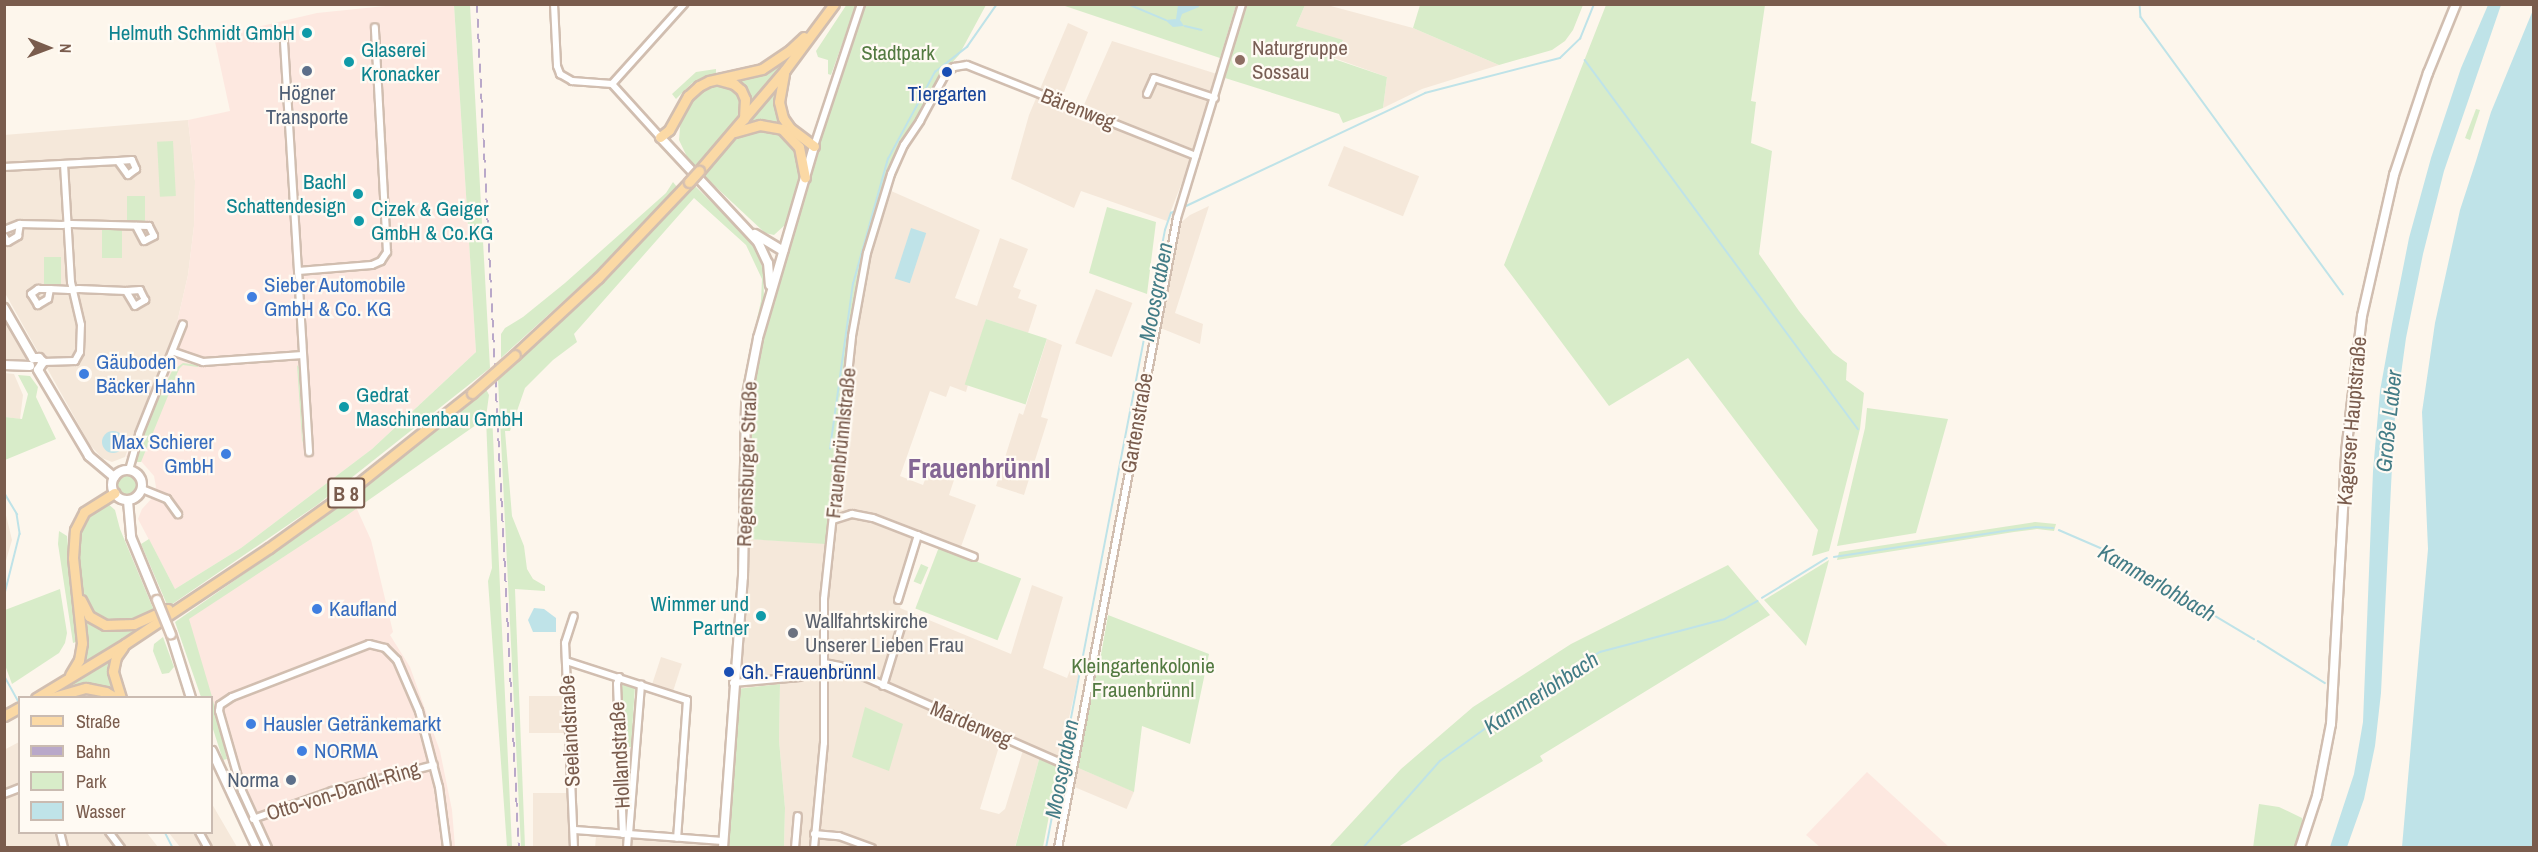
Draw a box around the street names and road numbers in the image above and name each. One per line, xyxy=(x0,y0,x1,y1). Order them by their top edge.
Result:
street label: Bärenweg xyxy=(1037,83,1119,135)
street label: Kagerser Hauptstraße xyxy=(2332,336,2372,506)
street label: Frauenbrünnlstraße xyxy=(821,366,861,520)
street label: Gartenstraße xyxy=(1116,371,1158,475)
street label: Regensburger Straße xyxy=(732,381,762,547)
road number: B 8 xyxy=(326,476,366,510)
street label: Seelandstraße xyxy=(554,674,586,788)
street label: Marderweg xyxy=(926,696,1016,752)
street label: Hollandstraße xyxy=(605,701,635,809)
street label: Otto-von-Dandl-Ring xyxy=(263,756,423,826)

